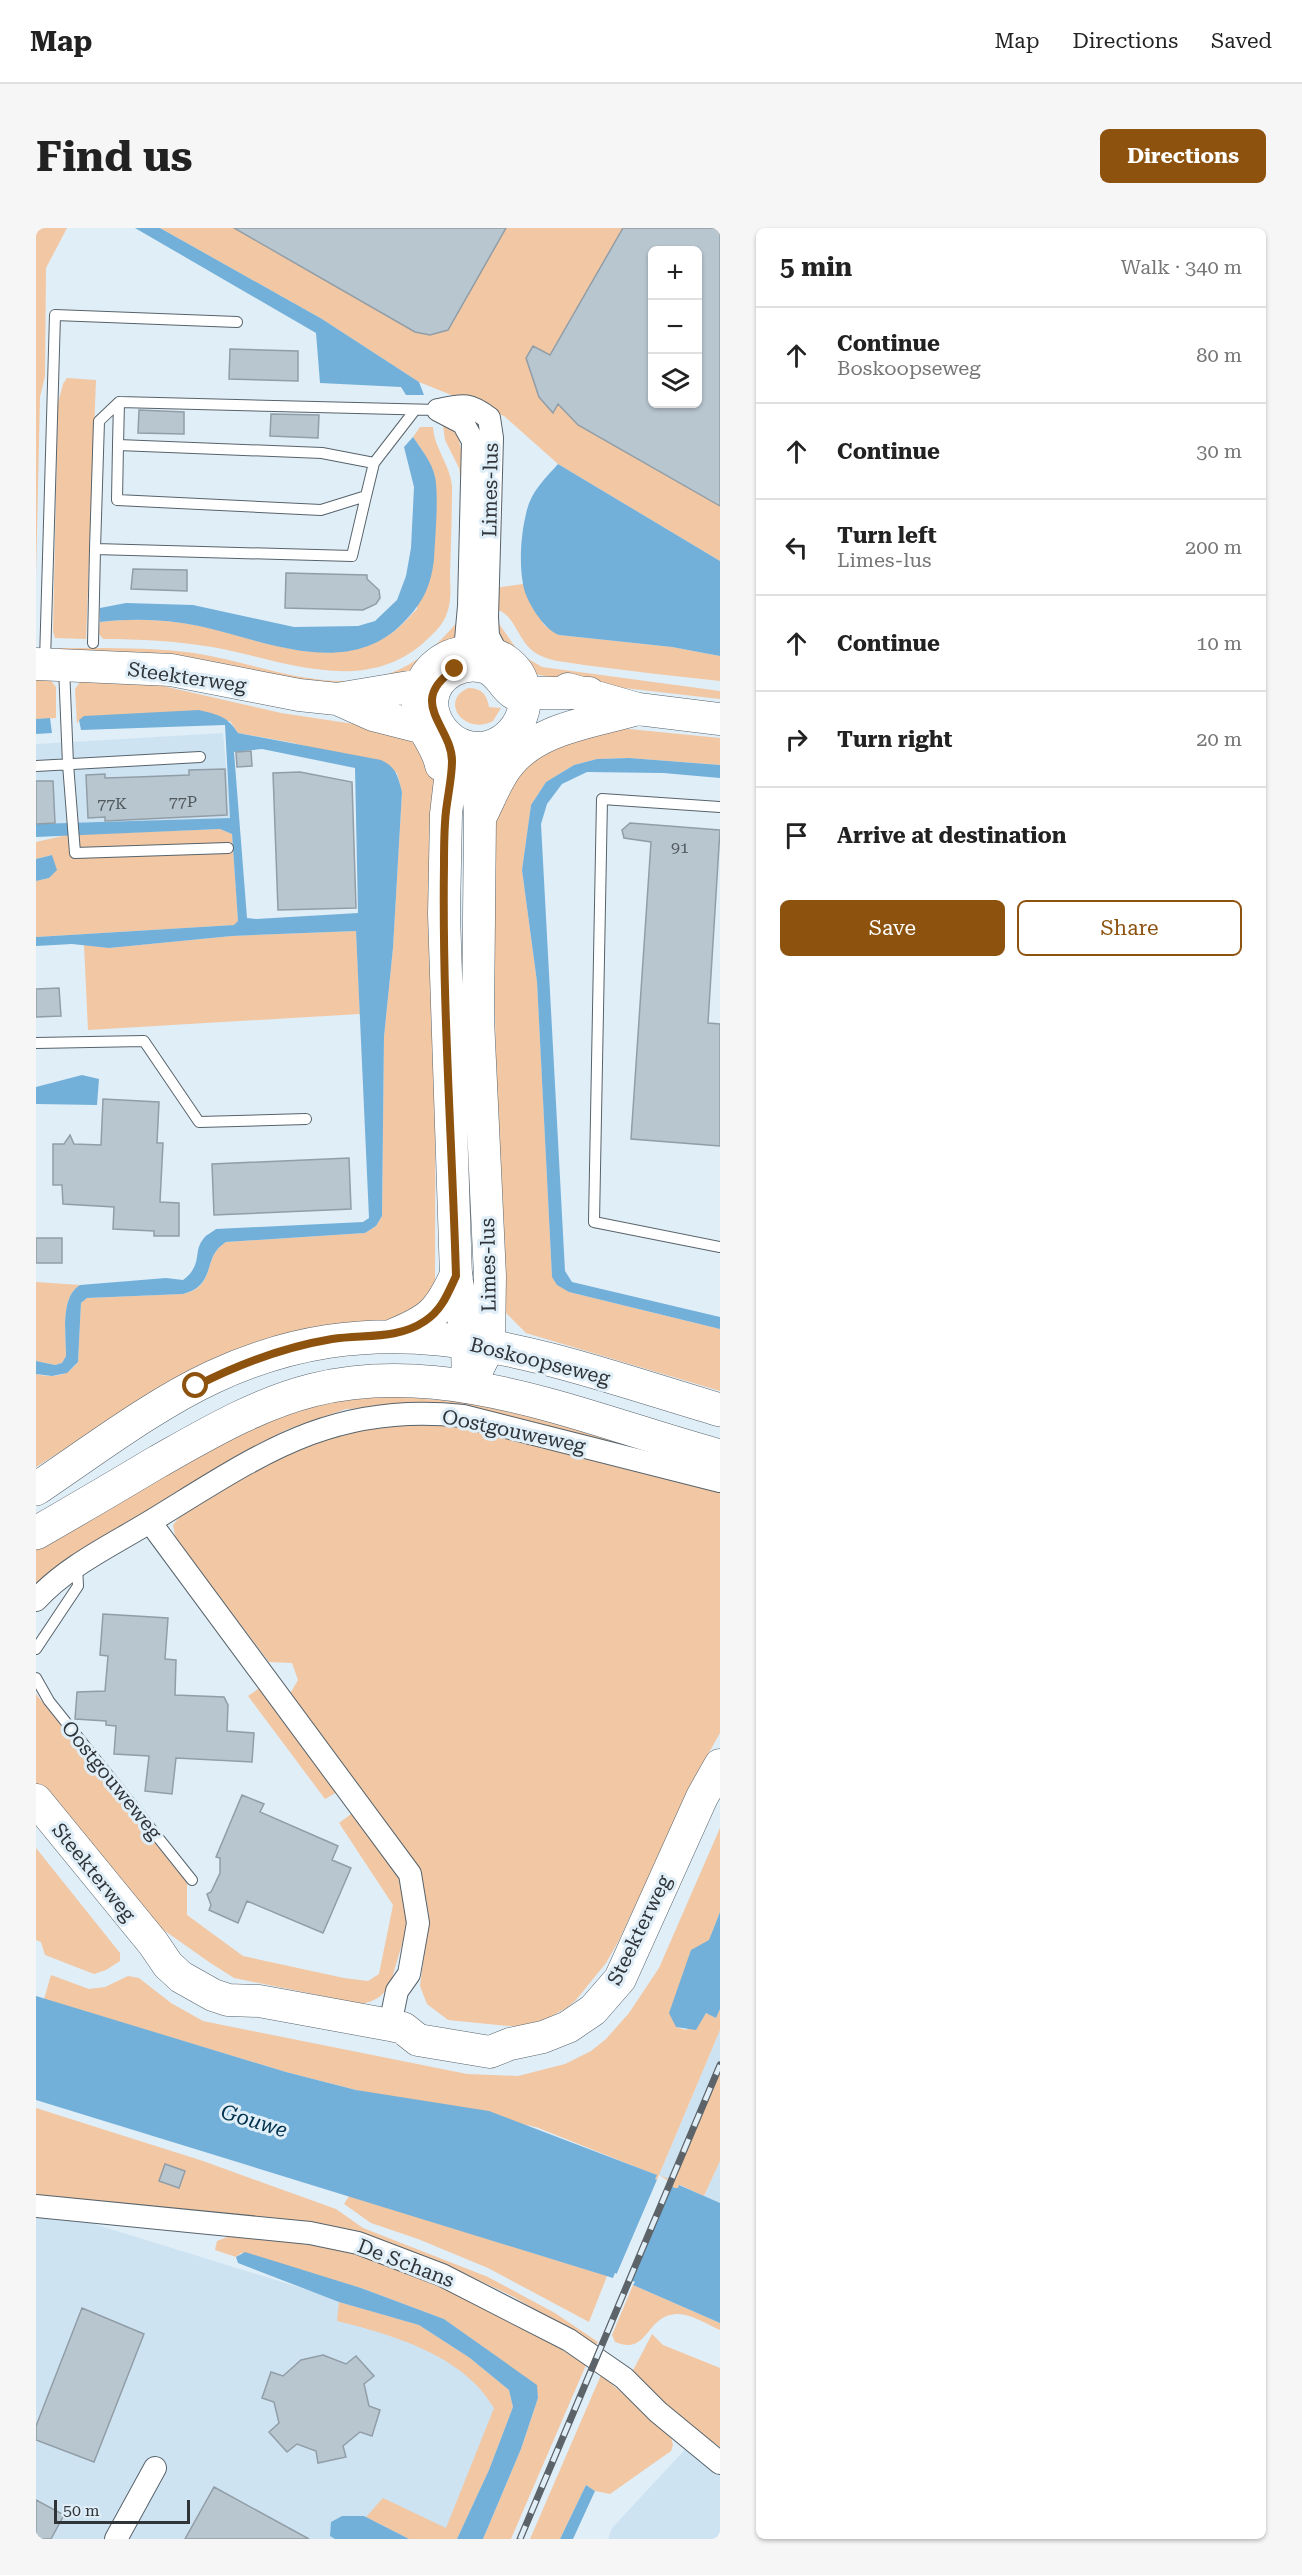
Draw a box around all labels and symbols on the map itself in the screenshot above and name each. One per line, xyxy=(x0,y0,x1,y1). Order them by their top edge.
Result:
street label: Limes-lus xyxy=(477,443,503,537)
route end xyxy=(441,655,467,681)
street label: Steekterweg xyxy=(126,657,248,697)
house number: 77P xyxy=(169,792,197,811)
house number: 77K xyxy=(97,794,127,813)
house number: 91 xyxy=(671,838,689,857)
street label: Limes-lus xyxy=(475,1218,501,1312)
street label: Boskoopseweg xyxy=(467,1332,613,1390)
route start xyxy=(182,1372,208,1398)
street label: Oostgouweweg xyxy=(440,1404,589,1458)
street label: Oostgouweweg xyxy=(57,1716,168,1845)
street label: Steekterweg xyxy=(47,1818,141,1926)
street label: Steekterweg xyxy=(602,1871,676,1989)
water label: Gouwe xyxy=(218,2100,290,2142)
street label: De Schans xyxy=(354,2234,458,2292)
scale bar xyxy=(54,2497,190,2524)

